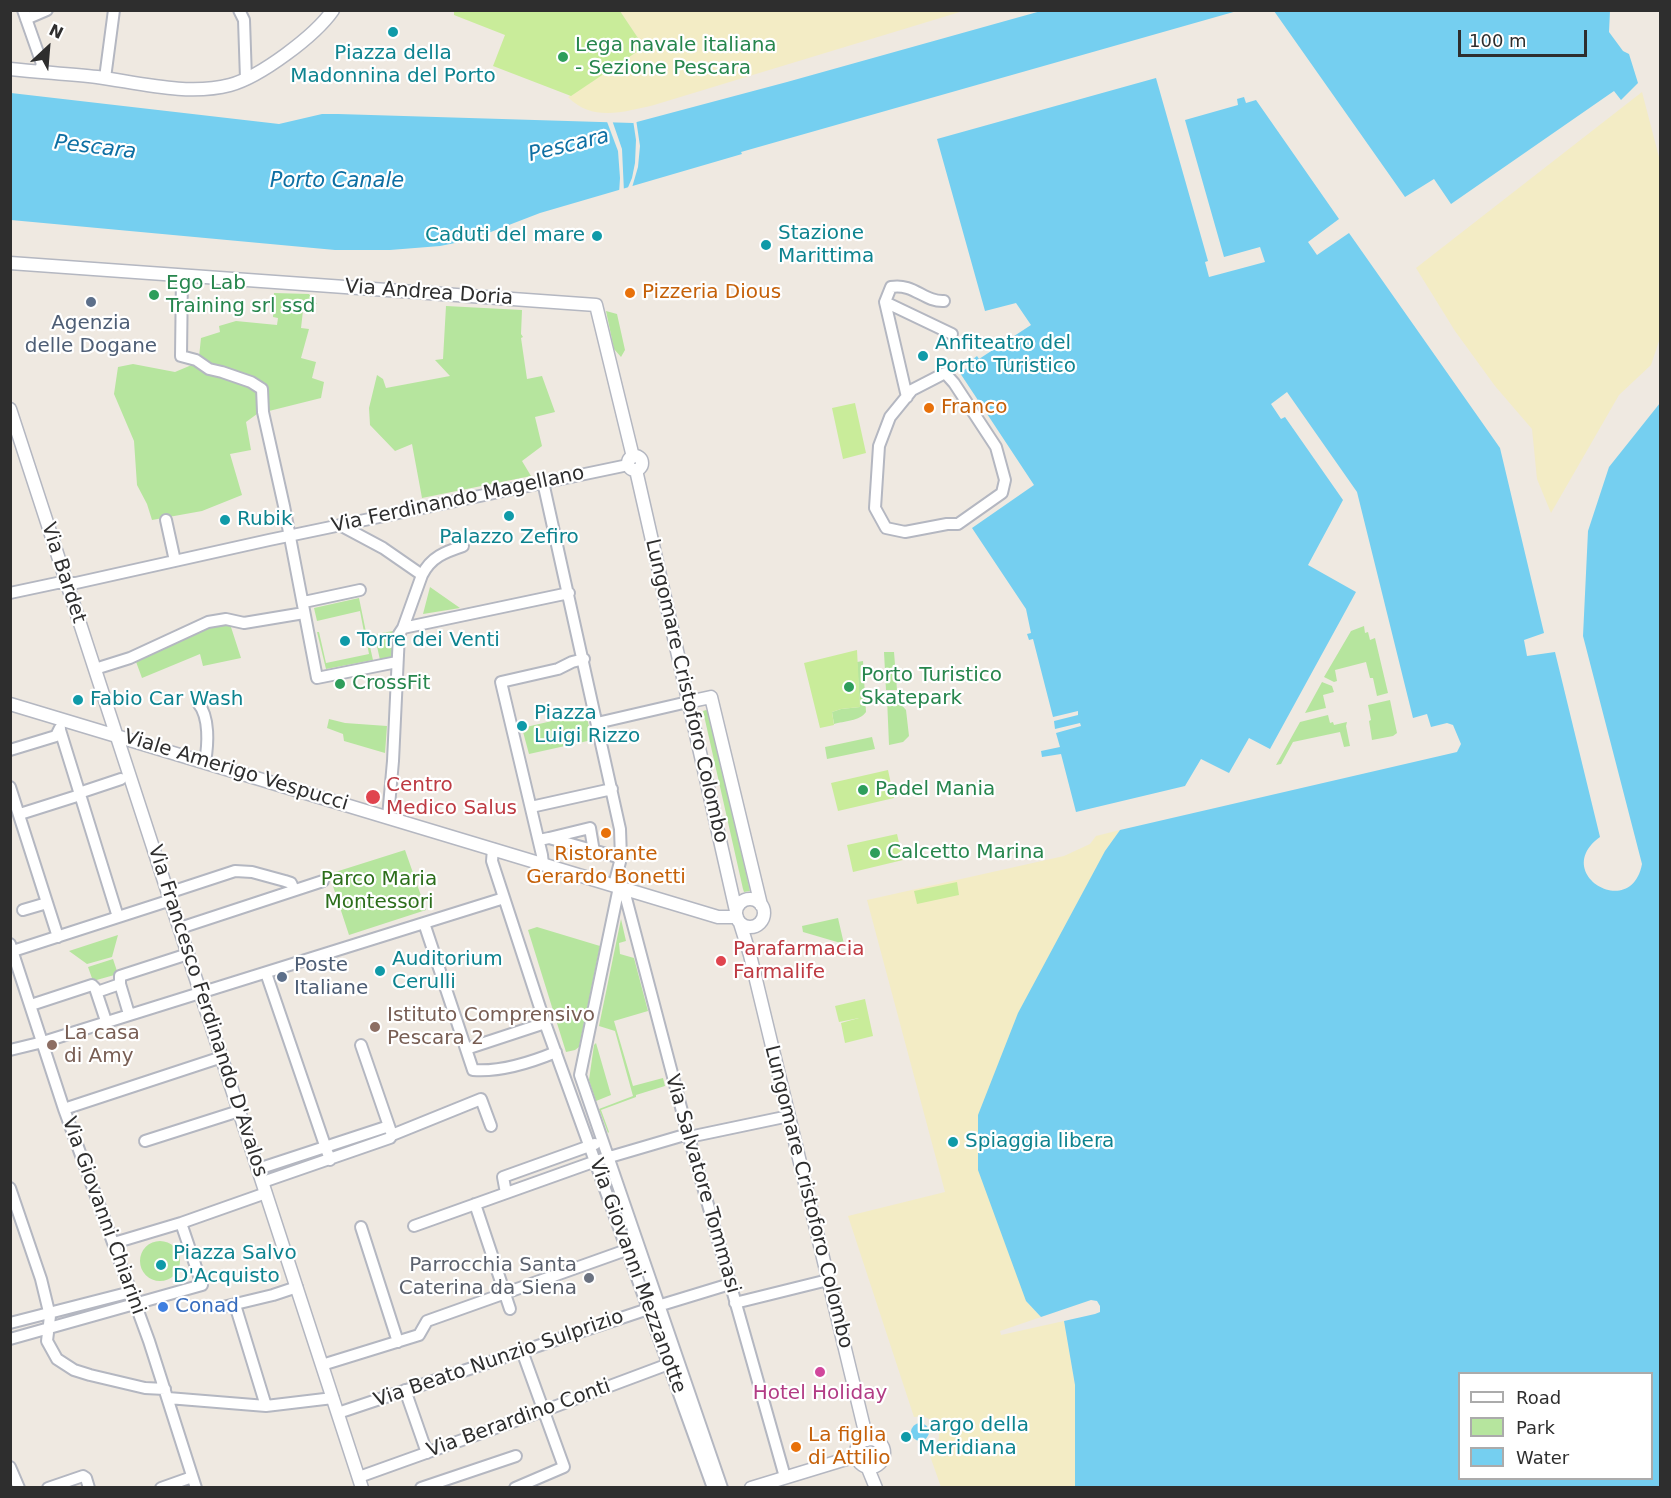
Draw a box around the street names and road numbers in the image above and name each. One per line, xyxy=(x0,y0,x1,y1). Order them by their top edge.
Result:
street label: Via Andrea Doria xyxy=(344,275,514,311)
street label: Via Ferdinando Magellano xyxy=(329,461,587,539)
street label: Via Bardet xyxy=(36,520,90,626)
street label: Lungomare Cristoforo Colombo xyxy=(639,537,733,845)
street label: Viale Amerigo Vespucci xyxy=(121,725,351,817)
street label: Via Francesco Ferdinando D'Avalos xyxy=(142,842,272,1180)
street label: Lungomare Cristoforo Colombo xyxy=(759,1043,857,1351)
street label: Via Salvatore Tommasi xyxy=(659,1072,745,1296)
street label: Via Giovanni Chiarini xyxy=(56,1114,150,1318)
street label: Via Giovanni Mezzanotte xyxy=(583,1155,691,1397)
street label: Via Beato Nunzio Sulprizio xyxy=(371,1305,627,1413)
street label: Via Berardino Conti xyxy=(424,1375,614,1463)

